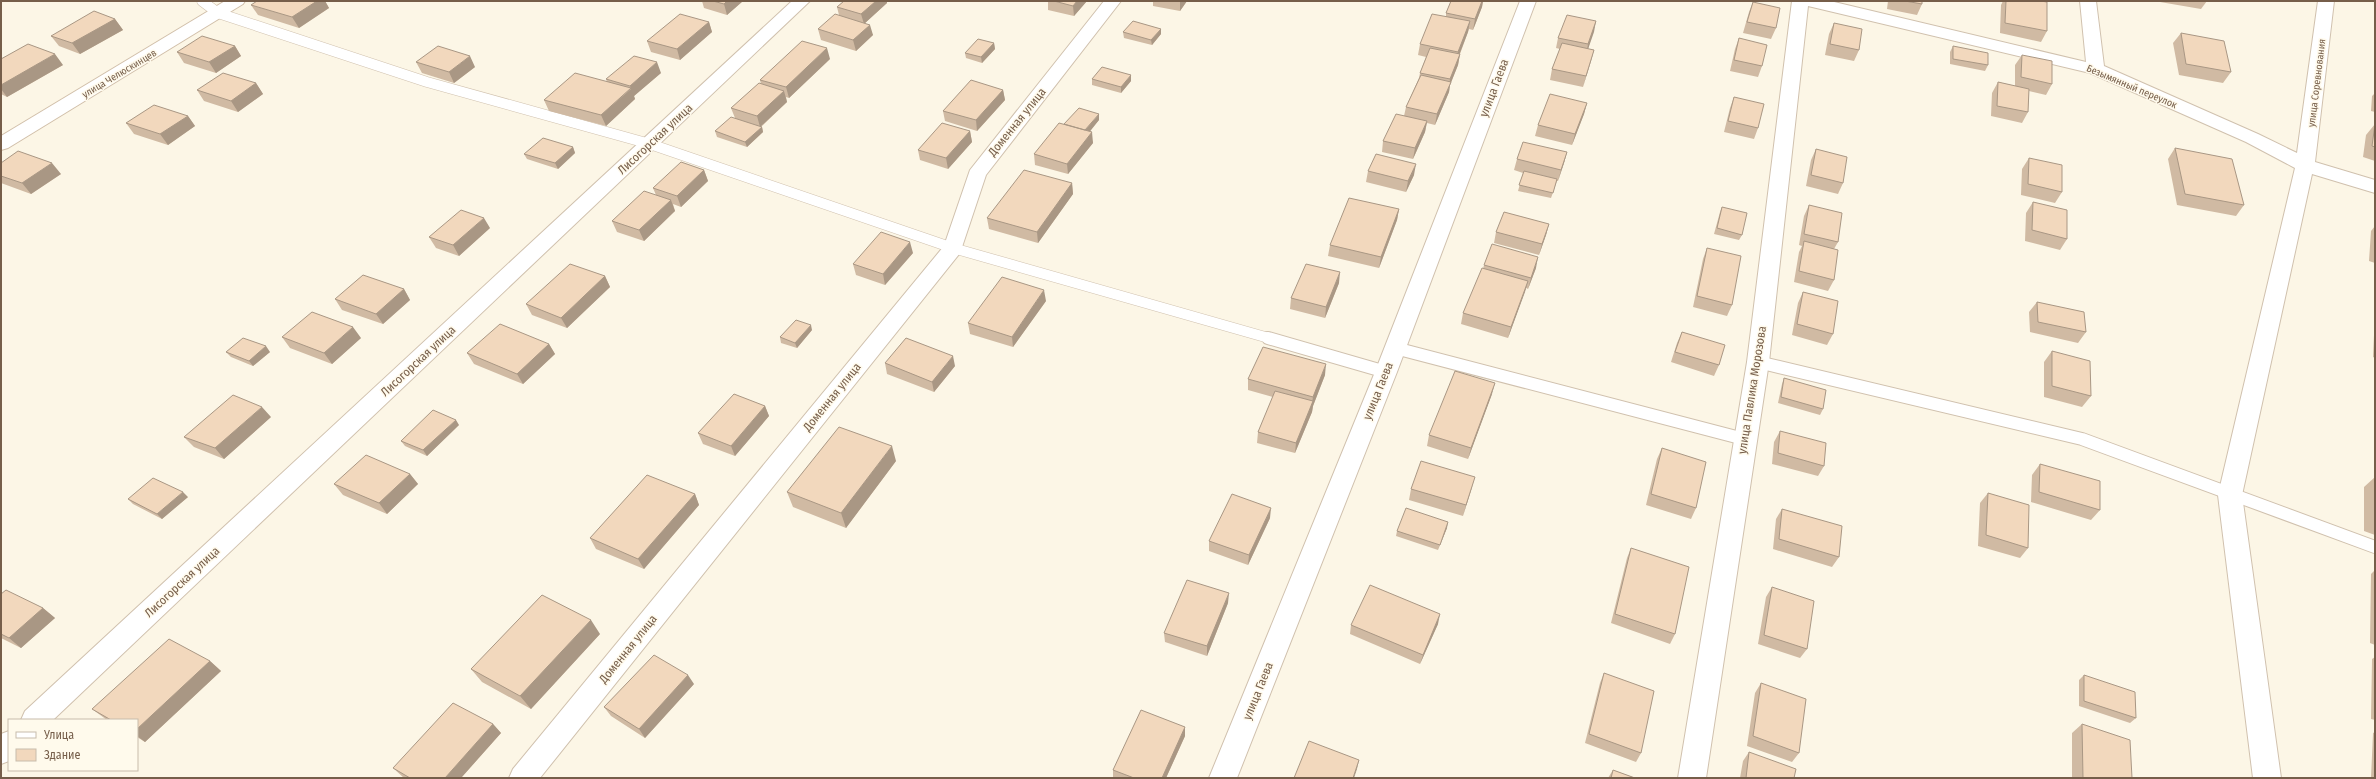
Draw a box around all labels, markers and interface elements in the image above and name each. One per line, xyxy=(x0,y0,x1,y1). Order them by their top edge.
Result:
street label: улица Соревнования xyxy=(2306,38,2328,128)
street label: улица Челюскинцев xyxy=(80,47,159,101)
street label: улица Гаева xyxy=(1477,57,1511,119)
street label: Безымянный переулок xyxy=(2085,62,2179,112)
street label: Доменная улица xyxy=(985,85,1049,160)
street label: Лисогорская улица xyxy=(615,101,695,177)
street label: Лисогорская улица xyxy=(378,323,458,399)
street label: улица Павлика Морозова xyxy=(1735,325,1769,455)
street label: Доменная улица xyxy=(800,360,864,435)
street label: улица Гаева xyxy=(1360,360,1396,422)
street label: Лисогорская улица xyxy=(142,544,222,620)
street label: Доменная улица xyxy=(596,612,660,687)
street label: улица Гаева xyxy=(1240,660,1276,722)
legend xyxy=(8,719,138,771)
text: Улица xyxy=(43,728,74,742)
text: Здание xyxy=(44,748,80,762)

